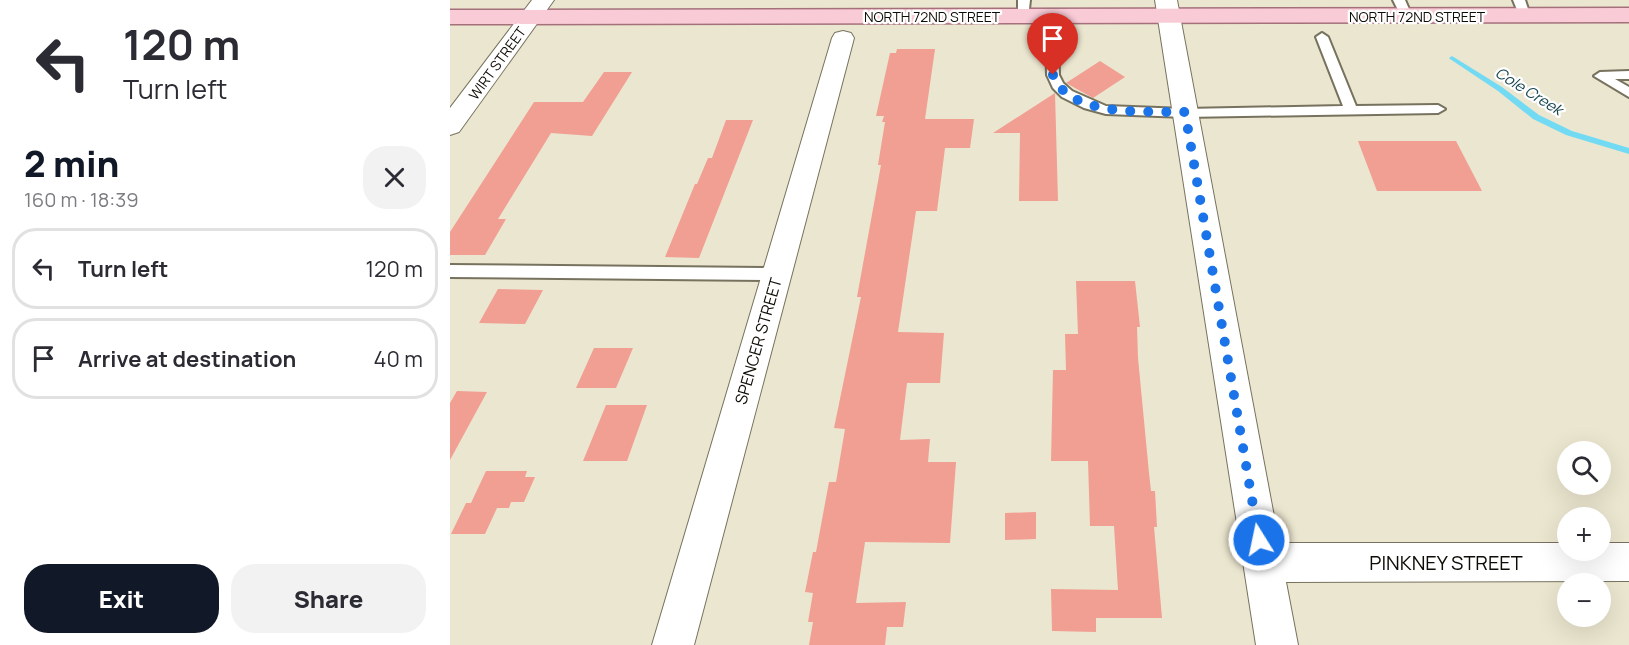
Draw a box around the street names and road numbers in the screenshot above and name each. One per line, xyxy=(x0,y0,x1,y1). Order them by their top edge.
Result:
street label: NORTH 72ND STREET xyxy=(864,7,1001,26)
street label: NORTH 72ND STREET xyxy=(1349,7,1486,26)
street label: WIRT STREET xyxy=(464,22,530,103)
street label: SPENCER STREET xyxy=(729,275,787,407)
street label: PINKNEY STREET xyxy=(1369,549,1523,576)

